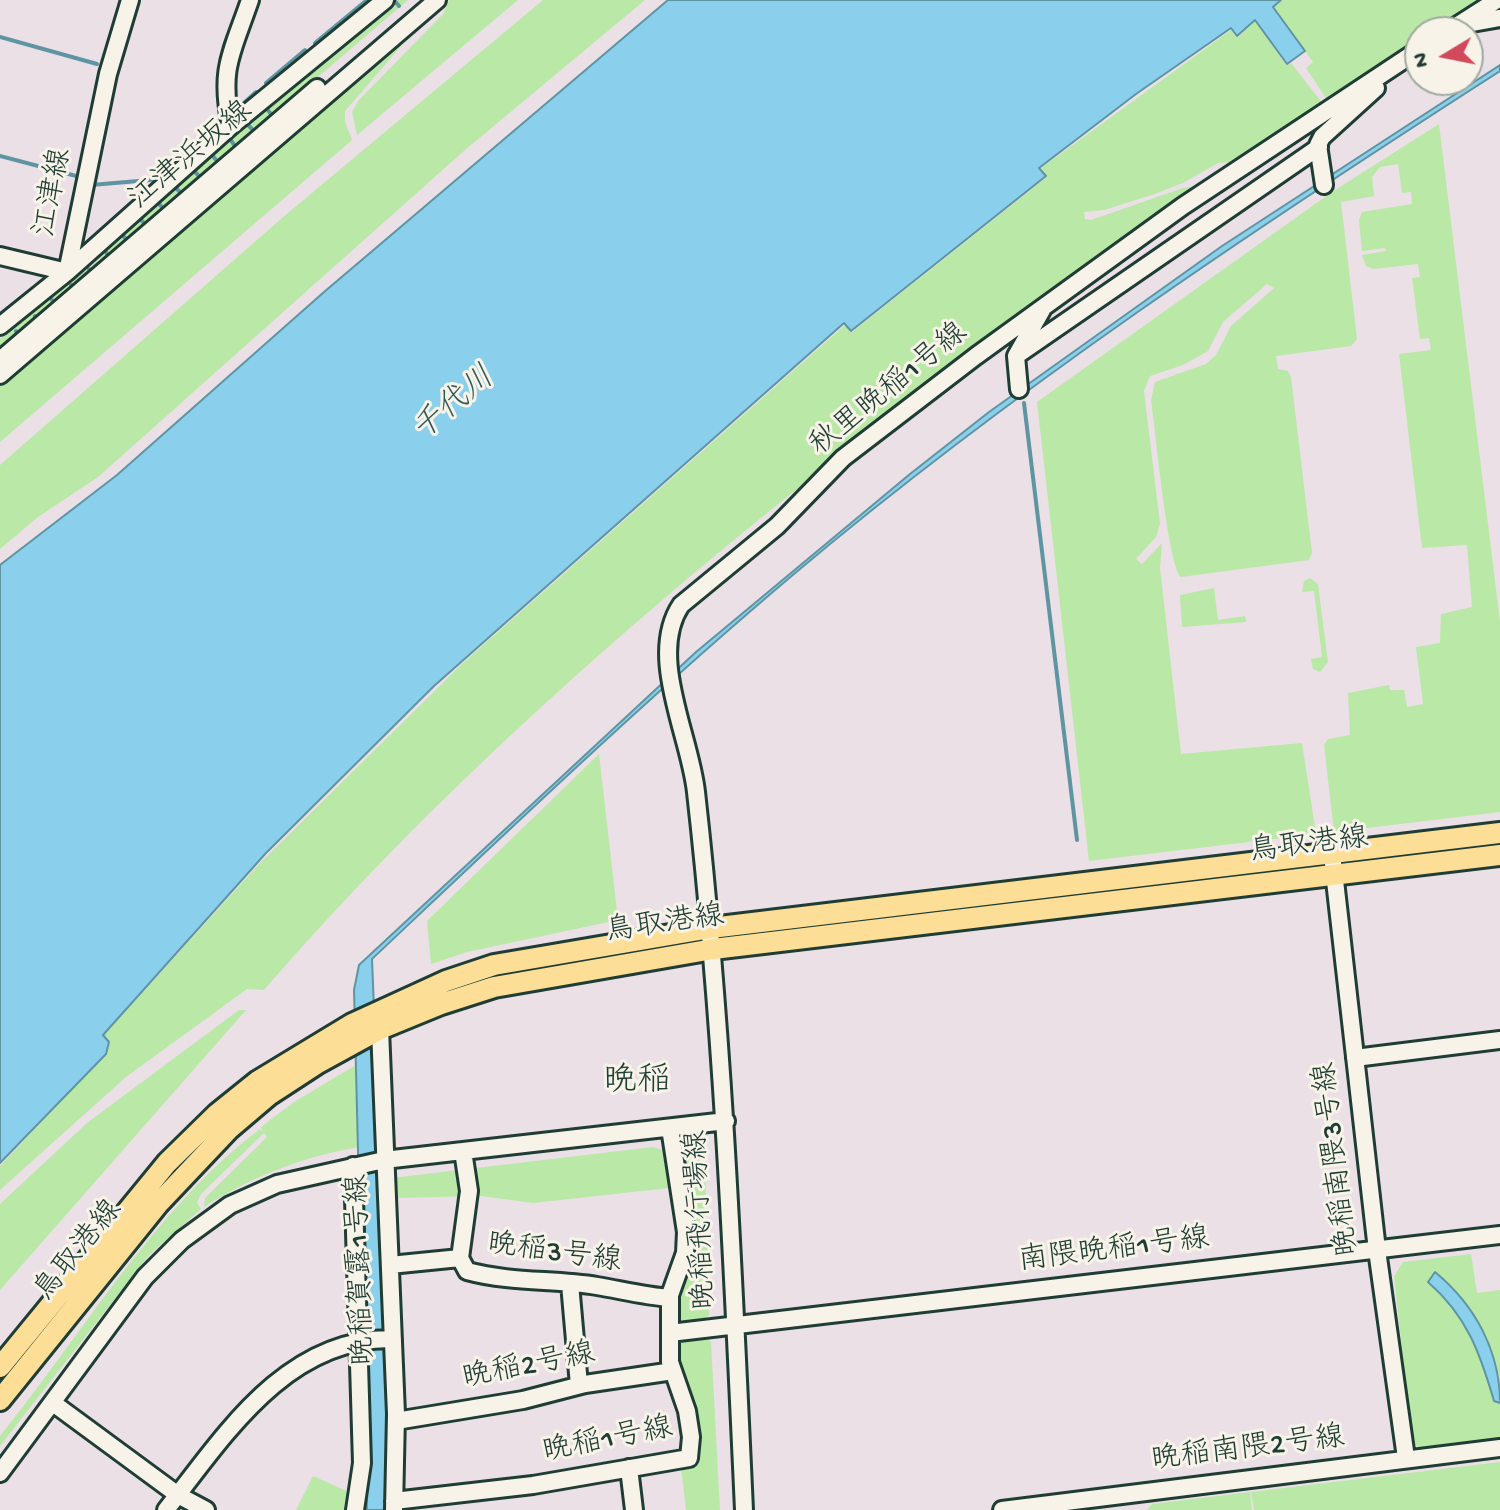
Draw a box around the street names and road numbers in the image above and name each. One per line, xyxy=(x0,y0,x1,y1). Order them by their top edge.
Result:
street label: 江津浜坂線 xyxy=(123,95,261,219)
street label: 江津線 xyxy=(29,145,81,241)
street label: 秋里晩稲1号線 xyxy=(804,317,976,465)
street label: 鳥取港線 xyxy=(1247,822,1371,872)
street label: 鳥取港線 xyxy=(603,900,727,952)
street label: 晩稲南隈3号線 xyxy=(1309,1060,1369,1258)
street label: 晩稲飛行場線 xyxy=(680,1129,726,1311)
street label: 晩稲賀露1号線 xyxy=(342,1173,384,1367)
street label: 鳥取港線 xyxy=(28,1194,132,1310)
street label: 南隈晩稲1号線 xyxy=(1016,1222,1212,1282)
street label: 晩稲3号線 xyxy=(484,1228,624,1282)
street label: 晩稲2号線 xyxy=(459,1337,599,1399)
street label: 晩稲1号線 xyxy=(540,1412,676,1472)
street label: 晩稲南隈2号線 xyxy=(1149,1421,1347,1481)

